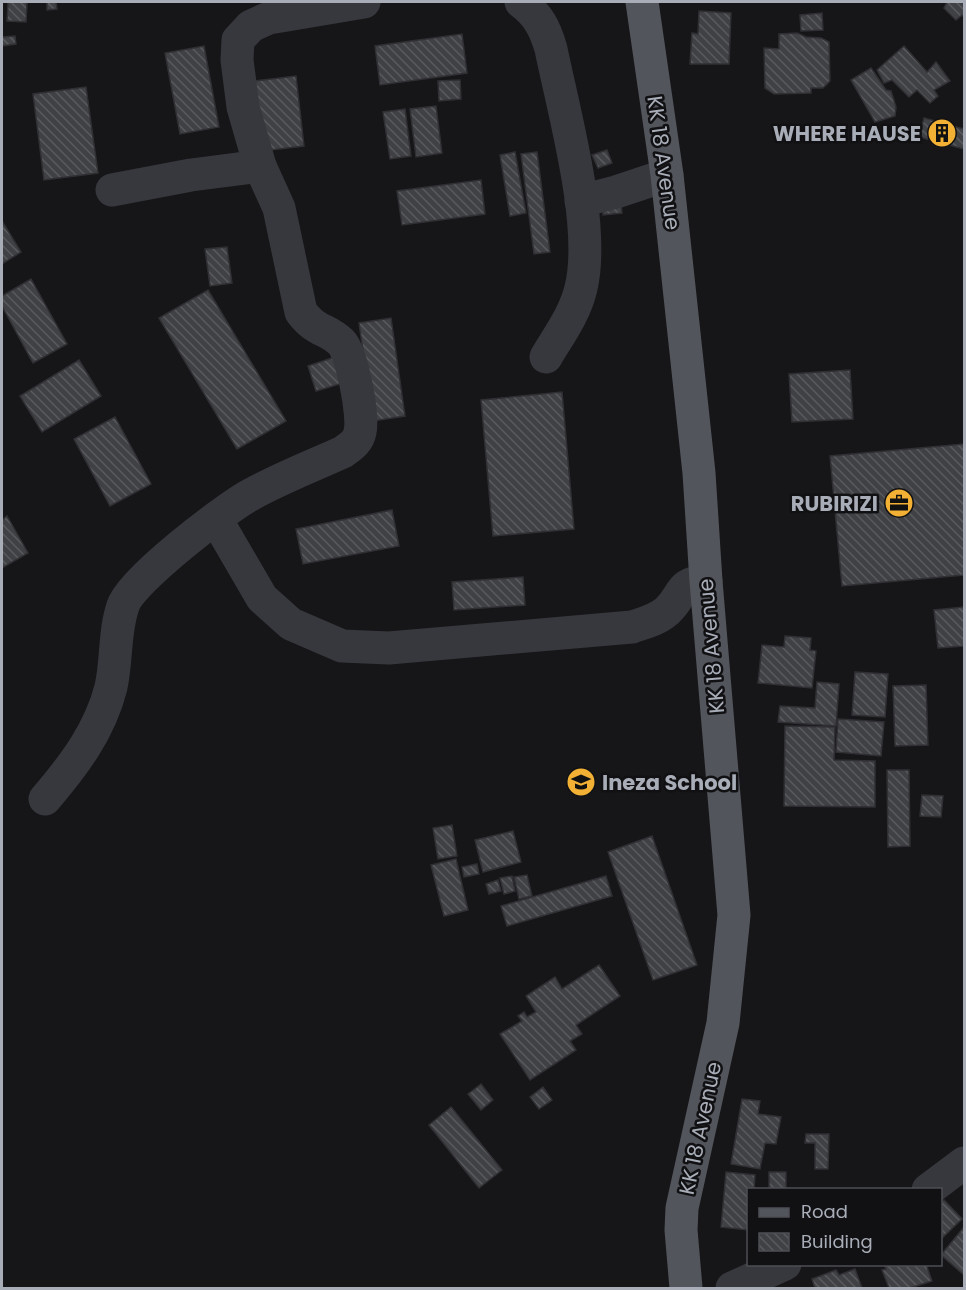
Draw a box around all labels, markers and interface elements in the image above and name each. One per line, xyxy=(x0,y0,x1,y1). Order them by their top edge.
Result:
street label: KK 18 Avenue xyxy=(640,94,688,232)
building icon: WHERE HAUSE xyxy=(926,117,958,149)
place label: WHERE HAUSE xyxy=(773,119,921,148)
office icon: RUBIRIZI xyxy=(883,487,915,519)
place label: RUBIRIZI xyxy=(791,489,878,518)
street label: KK 18 Avenue xyxy=(691,577,731,715)
school or university icon: Ineza School xyxy=(565,766,597,798)
place label: Ineza School xyxy=(602,768,737,797)
street label: KK 18 Avenue xyxy=(672,1059,728,1197)
legend xyxy=(747,1188,942,1266)
text: Road xyxy=(801,1199,848,1224)
text: Building xyxy=(801,1229,873,1254)

